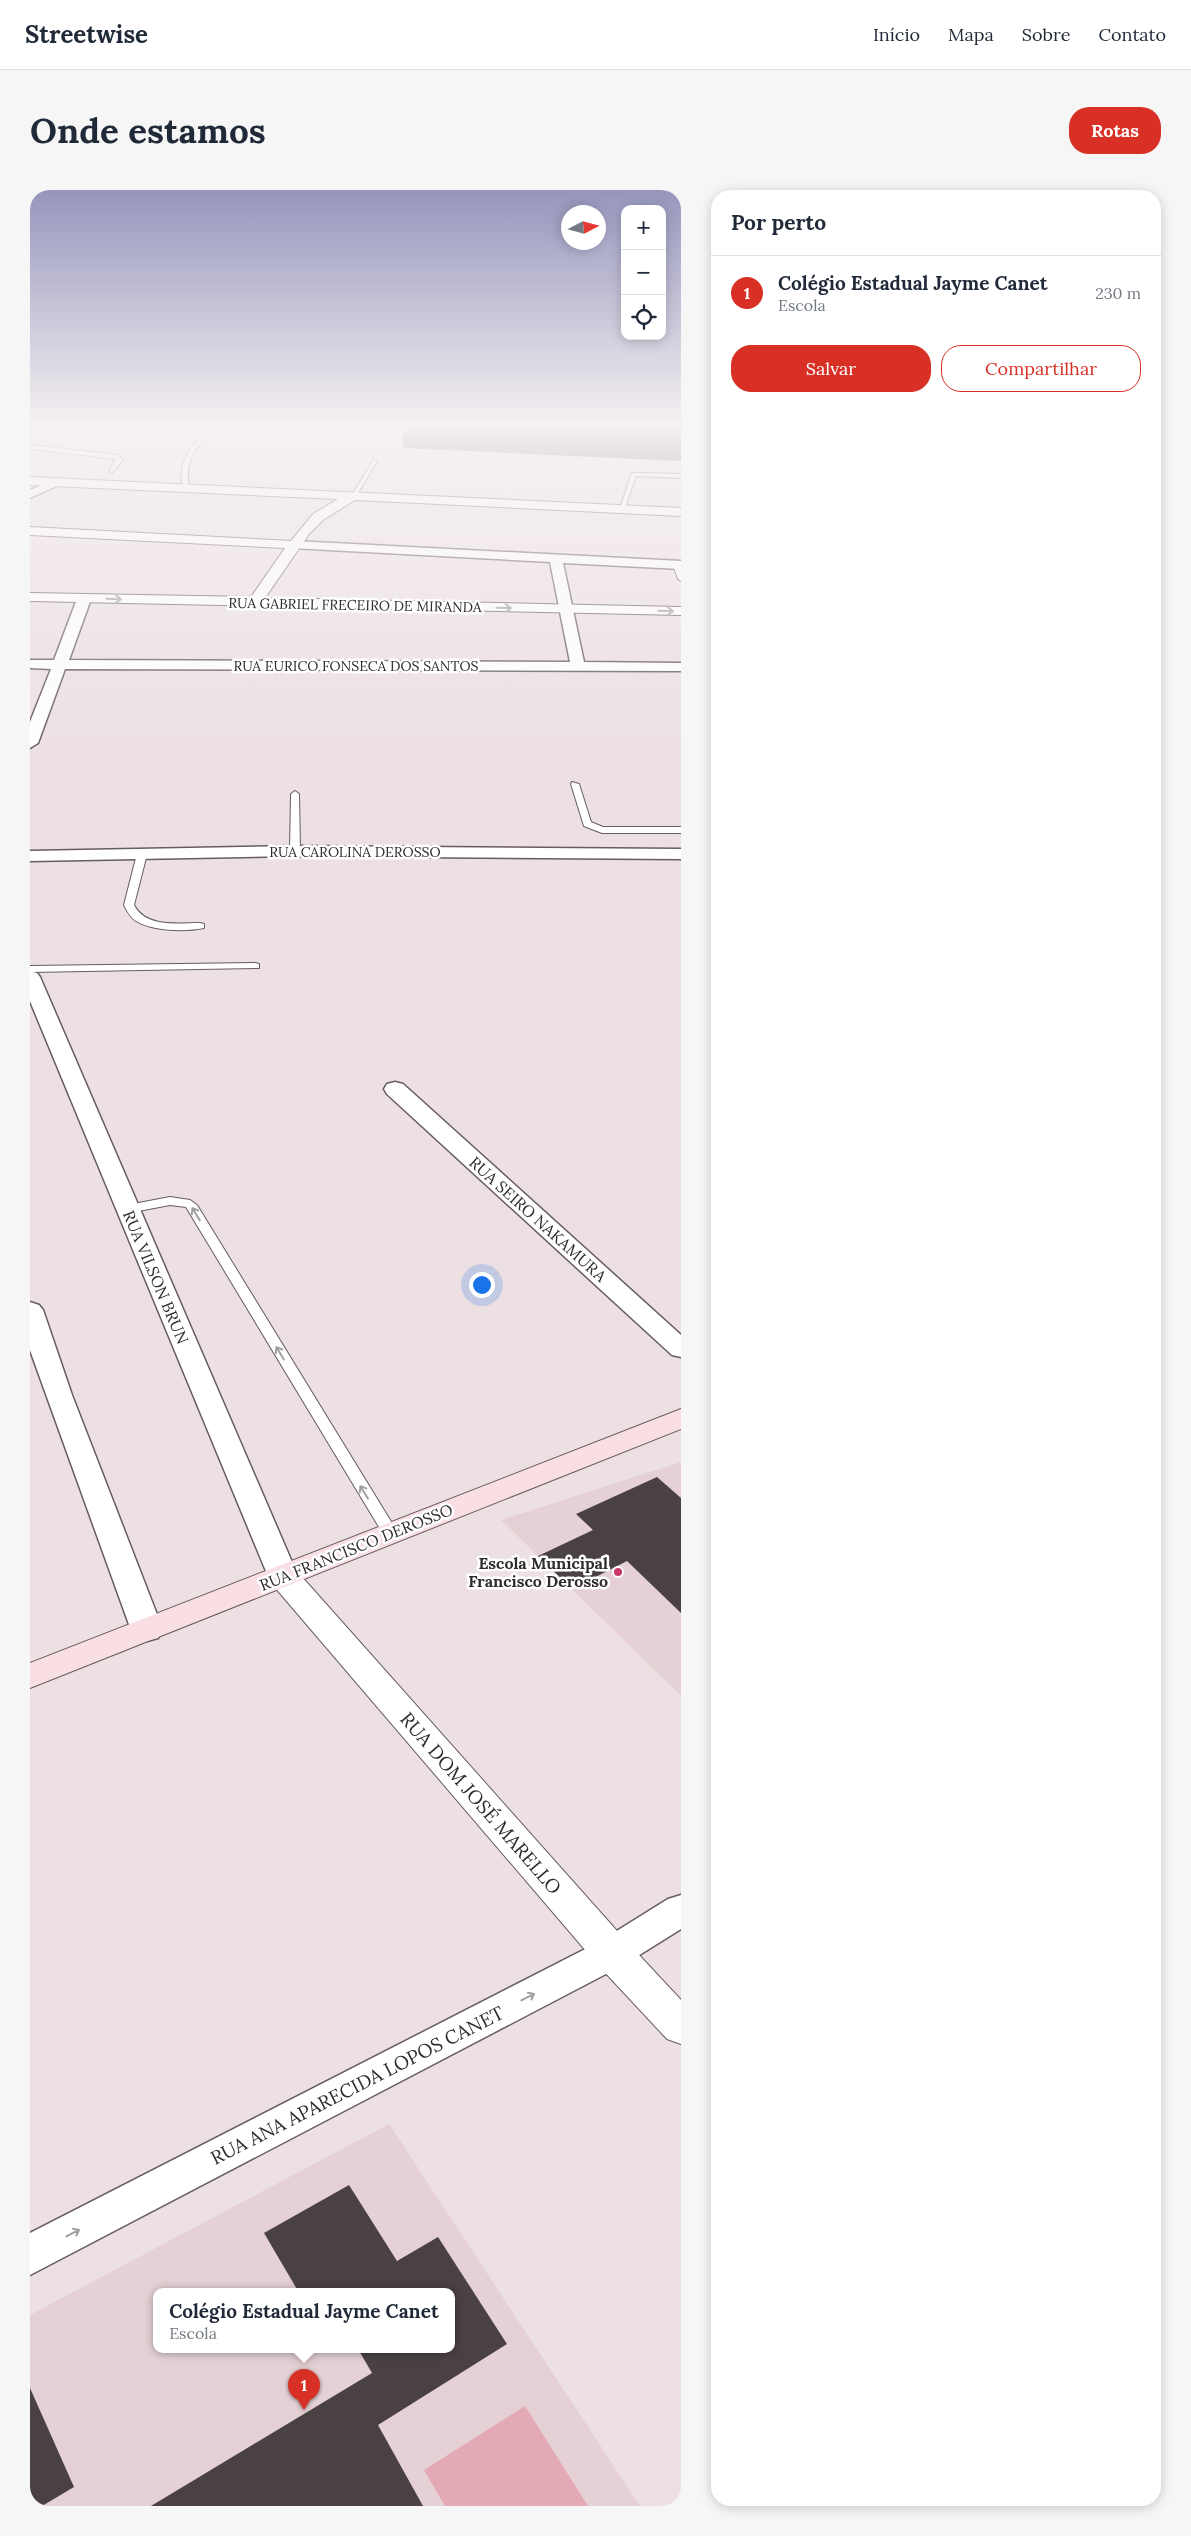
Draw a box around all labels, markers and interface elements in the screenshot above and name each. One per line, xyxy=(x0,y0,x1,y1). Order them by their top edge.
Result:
text: Streetwise xyxy=(25,19,148,50)
text: Início xyxy=(873,23,920,46)
text: Mapa xyxy=(948,23,994,46)
text: Sobre xyxy=(1022,23,1071,46)
text: Contato xyxy=(1099,23,1166,46)
button: Rotas xyxy=(1069,107,1161,154)
text: Onde estamos xyxy=(30,108,266,153)
north arrow xyxy=(561,205,606,250)
map controls xyxy=(621,205,666,340)
button: + xyxy=(621,205,666,250)
text: Por perto xyxy=(731,209,826,236)
button: − xyxy=(621,250,666,295)
text: Colégio Estadual Jayme Canet xyxy=(778,271,1048,295)
text: 1 xyxy=(744,283,750,303)
text: 230 m xyxy=(1095,283,1141,303)
button: locate xyxy=(621,295,666,340)
text: Escola xyxy=(778,295,826,315)
button: Salvar xyxy=(731,345,931,392)
button: Compartilhar xyxy=(941,345,1141,392)
street label: RUA GABRIEL FRECEIRO DE MIRANDA xyxy=(228,594,482,616)
one-way arrow xyxy=(105,595,121,604)
one-way arrow xyxy=(495,603,511,613)
one-way arrow xyxy=(658,606,674,616)
street label: RUA EURICO FONSECA DOS SANTOS xyxy=(233,657,479,675)
street label: RUA CAROLINA DEROSSO xyxy=(269,843,441,861)
street label: RUA SEIRO NAKAMURA xyxy=(465,1152,612,1287)
street label: RUA VILSON BRUN xyxy=(119,1207,193,1347)
one-way arrow xyxy=(191,1207,201,1221)
your location xyxy=(469,1272,495,1298)
one-way arrow xyxy=(275,1347,285,1361)
one-way arrow xyxy=(359,1486,369,1500)
street label: RUA FRANCISCO DEROSSO xyxy=(256,1499,456,1595)
place label: Escola Municipal Francisco Derosso xyxy=(468,1553,608,1591)
marker: Escola Municipal Francisco Derosso xyxy=(612,1566,624,1578)
street label: RUA DOM JOSÉ MARELLO xyxy=(395,1707,567,1899)
one-way arrow xyxy=(520,1992,535,2001)
street label: RUA ANA APARECIDA LOPOS CANET xyxy=(206,2000,508,2170)
one-way arrow xyxy=(65,2228,80,2237)
popup xyxy=(153,2288,455,2353)
text: Colégio Estadual Jayme Canet xyxy=(169,2299,439,2323)
text: Escola xyxy=(169,2323,217,2343)
pin: 1 xyxy=(288,2369,320,2410)

